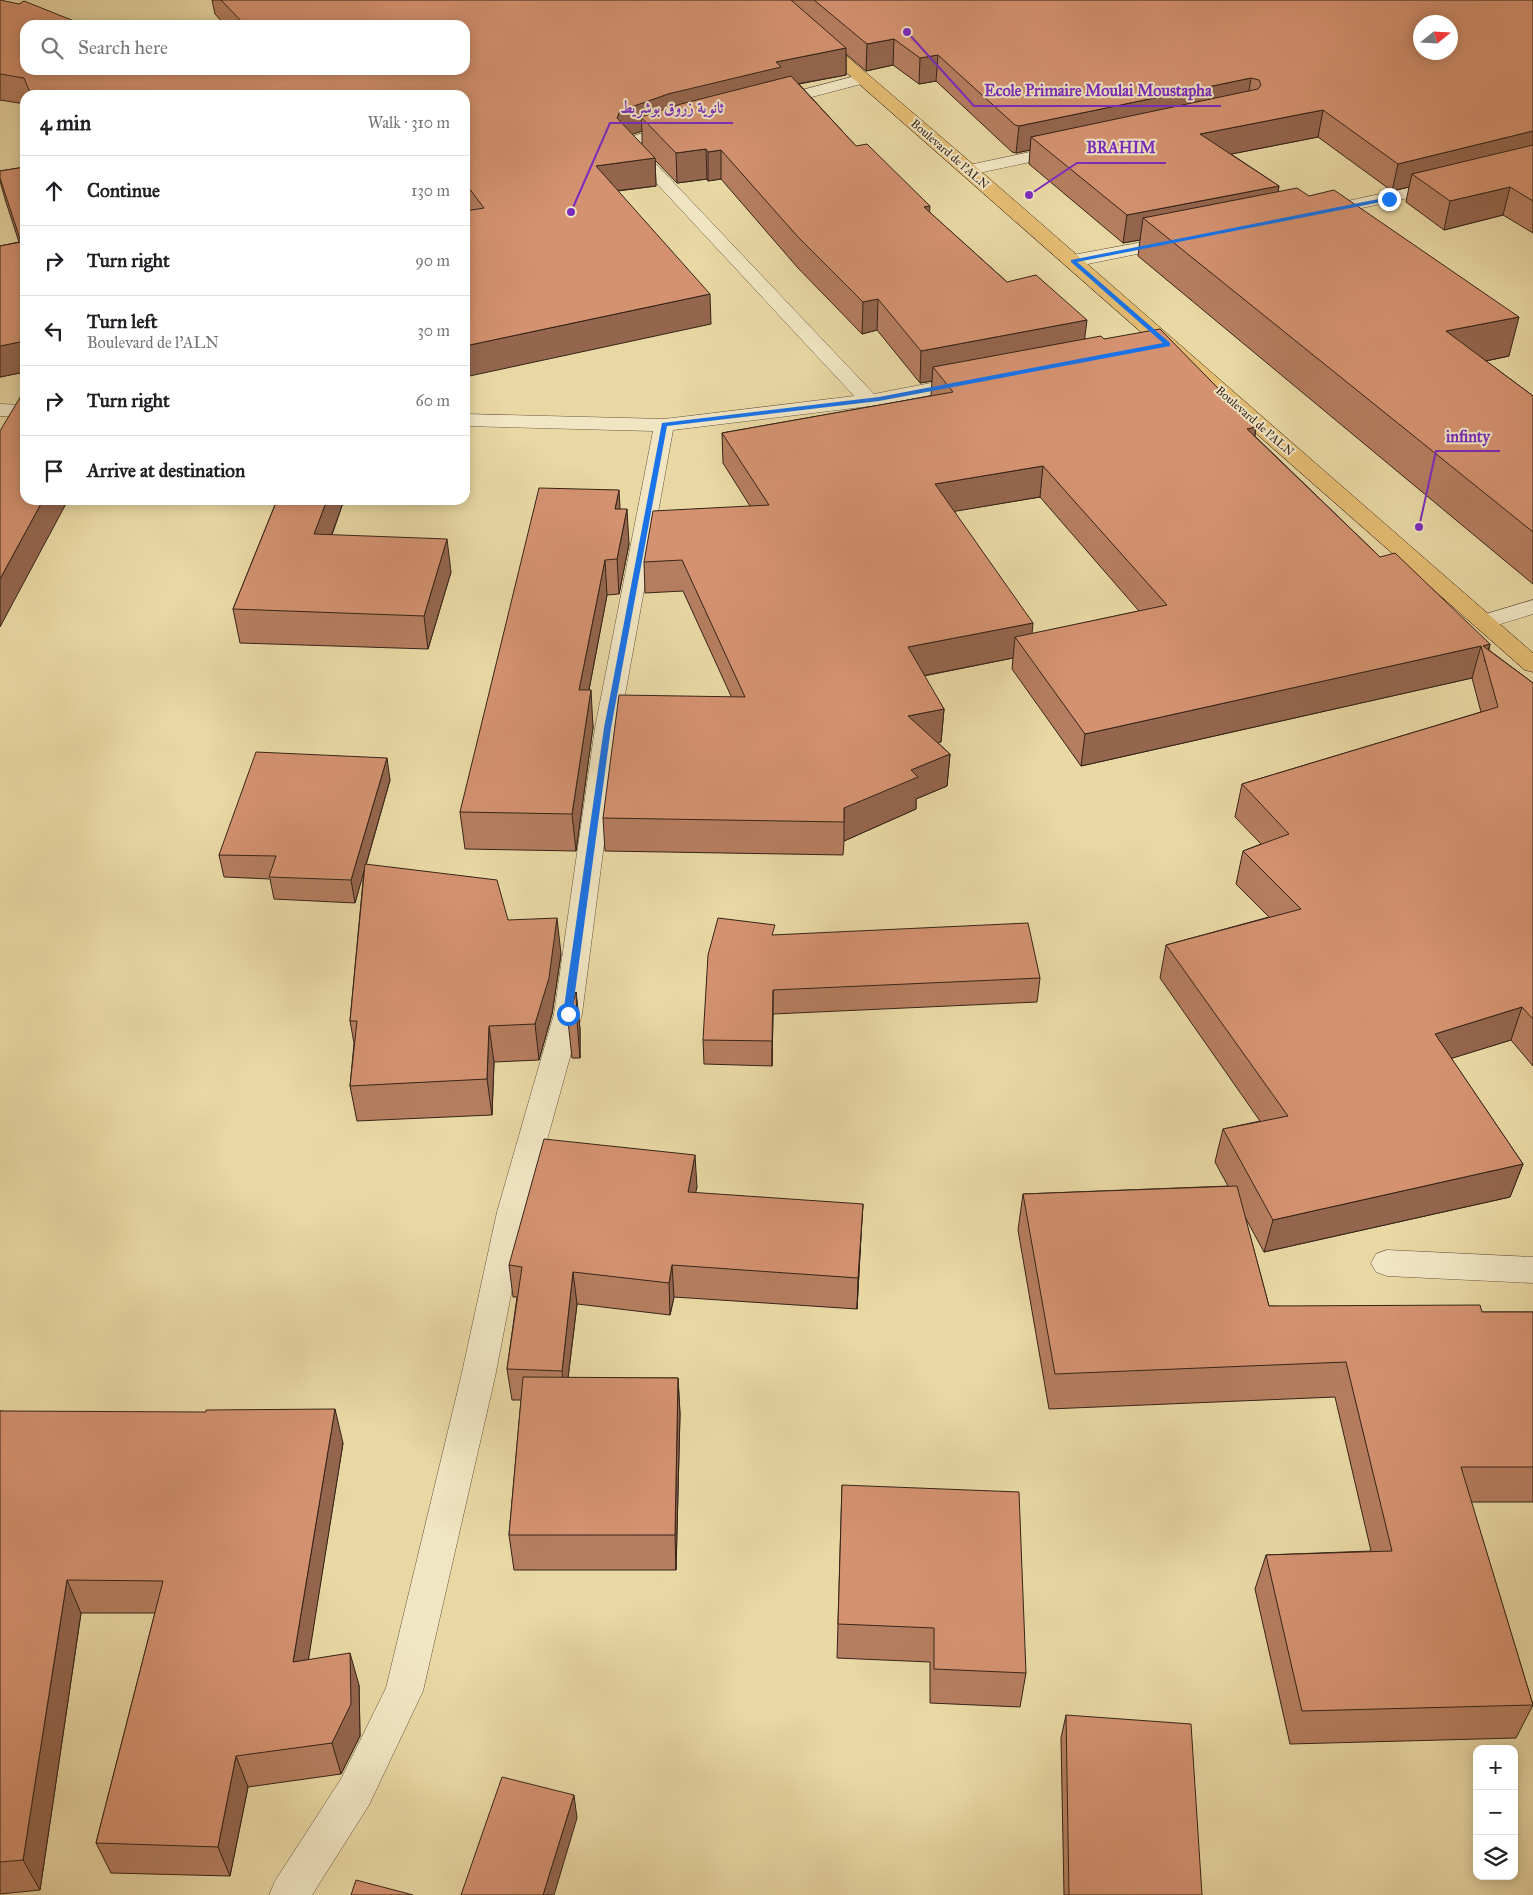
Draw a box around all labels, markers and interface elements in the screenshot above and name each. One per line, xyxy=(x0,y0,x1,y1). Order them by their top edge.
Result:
north arrow xyxy=(1413,15,1458,60)
search box xyxy=(20,20,470,75)
icon: search xyxy=(38,34,66,62)
text: Search here xyxy=(78,36,168,59)
callout: Ecole Primaire Moulai Moustapha xyxy=(974,75,1221,106)
text: Ecole Primaire Moulai Moustapha xyxy=(984,81,1213,101)
callout: ثانوية زروق بوشريط xyxy=(610,92,733,123)
text: ثانوية زروق بوشريط xyxy=(620,98,725,119)
text: 4 min xyxy=(40,110,91,136)
text: Walk · 310 m xyxy=(368,113,450,132)
street label: Boulevard de l'ALN xyxy=(908,116,992,192)
callout: BRAHIM xyxy=(1077,132,1166,163)
text: BRAHIM xyxy=(1086,138,1156,157)
icon: ahead xyxy=(40,177,68,205)
text: Continue xyxy=(87,179,160,202)
text: 130 m xyxy=(411,181,450,200)
route end xyxy=(1378,188,1401,211)
icon: right xyxy=(40,247,68,275)
text: Turn right xyxy=(87,249,170,272)
text: 90 m xyxy=(415,251,450,270)
text: Turn left xyxy=(87,310,157,333)
icon: left xyxy=(40,317,68,345)
text: 30 m xyxy=(417,321,450,340)
text: Boulevard de l'ALN xyxy=(87,333,219,352)
street label: Boulevard de l'ALN xyxy=(1213,383,1297,459)
icon: right xyxy=(40,387,68,415)
text: Turn right xyxy=(87,389,170,412)
text: 60 m xyxy=(416,391,450,410)
callout: infinty xyxy=(1436,420,1500,451)
text: infinty xyxy=(1446,427,1492,447)
icon: arrive xyxy=(40,457,68,485)
text: Arrive at destination xyxy=(87,459,245,482)
route start xyxy=(557,1003,580,1026)
map controls xyxy=(1473,1745,1518,1880)
button: + xyxy=(1473,1745,1518,1790)
button: − xyxy=(1473,1790,1518,1835)
button: layers xyxy=(1473,1835,1518,1880)

